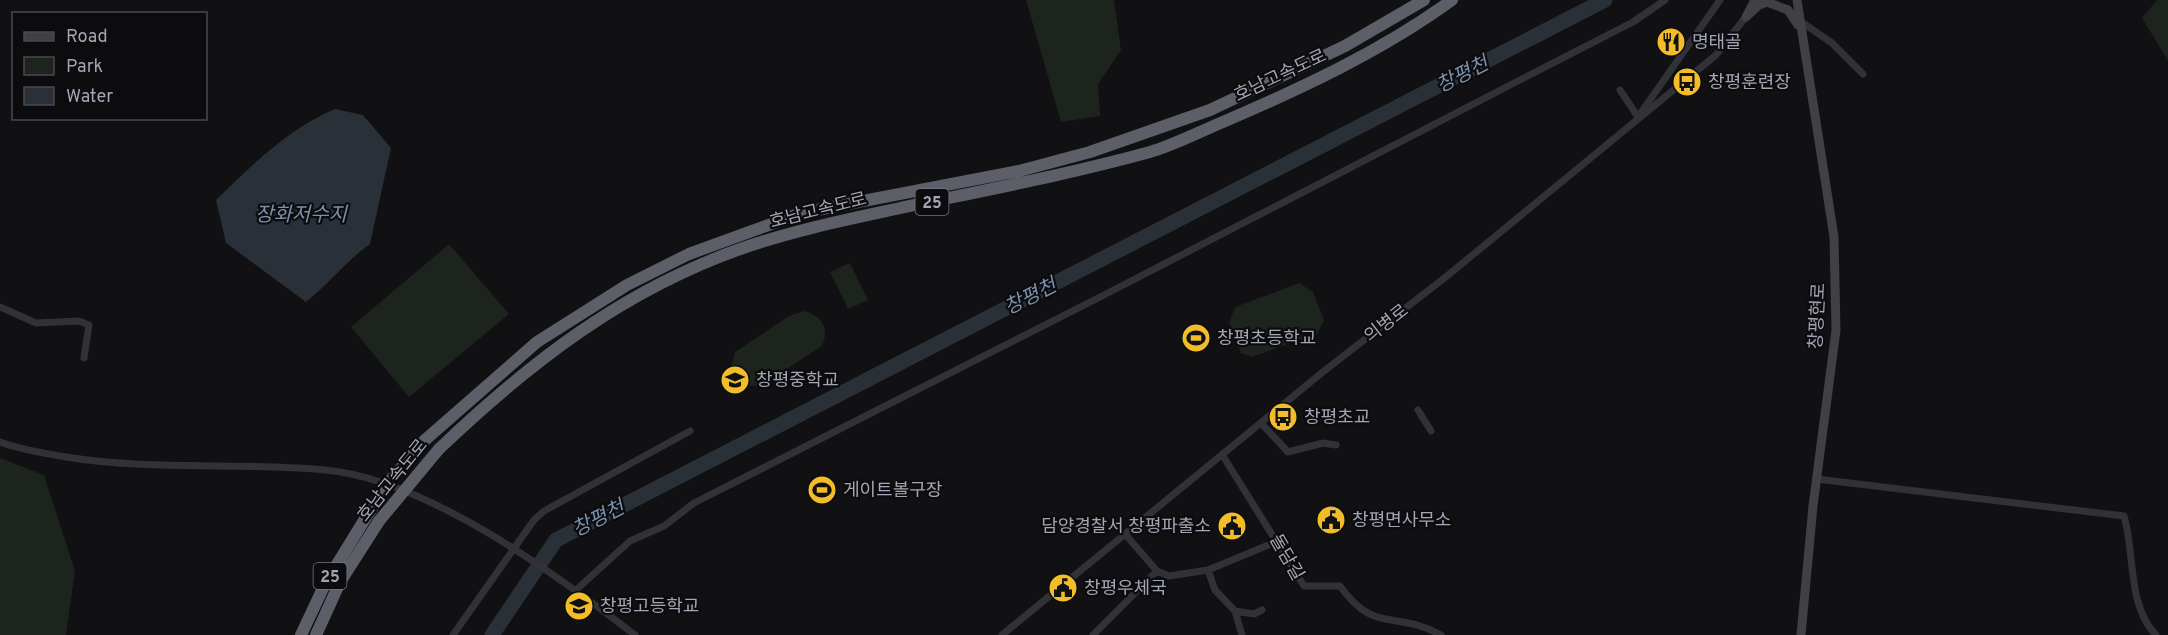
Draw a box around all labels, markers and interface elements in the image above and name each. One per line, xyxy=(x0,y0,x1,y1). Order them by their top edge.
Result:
legend xyxy=(12,12,207,120)
text: Road xyxy=(66,26,108,49)
restaurant icon: 명태골 xyxy=(1655,26,1687,58)
place label: 명태골 xyxy=(1692,32,1742,55)
street label: 호남고속도로 xyxy=(1231,45,1331,108)
water label: 창평천 xyxy=(1432,50,1496,100)
text: Park xyxy=(66,56,103,79)
bus stop icon: 창평훈련장 xyxy=(1671,66,1703,98)
place label: 창평훈련장 xyxy=(1708,72,1791,95)
text: Water xyxy=(66,86,113,109)
street label: 호남고속도로 xyxy=(767,188,869,235)
road number: 25 xyxy=(916,189,948,215)
water label: 장화저수지 xyxy=(255,203,349,229)
water label: 창평천 xyxy=(1000,272,1064,322)
street label: 창평현로 xyxy=(1805,282,1832,350)
street label: 의병로 xyxy=(1360,300,1414,349)
sports icon: 창평초등학교 xyxy=(1180,322,1212,354)
place label: 창평초등학교 xyxy=(1217,328,1316,351)
school or university icon: 창평중학교 xyxy=(719,364,751,396)
place label: 창평중학교 xyxy=(756,370,839,393)
bus stop icon: 창평초교 xyxy=(1267,401,1299,433)
place label: 창평초교 xyxy=(1304,407,1370,430)
street label: 호남고속도로 xyxy=(353,435,433,527)
sports icon: 게이트볼구장 xyxy=(806,474,838,506)
place label: 게이트볼구장 xyxy=(843,480,942,503)
water label: 창평천 xyxy=(568,494,632,544)
public building icon: 창평면사무소 xyxy=(1315,504,1347,536)
public building icon: 담양경찰서 창평파출소 xyxy=(1216,510,1248,542)
place label: 창평면사무소 xyxy=(1352,510,1451,533)
place label: 담양경찰서 창평파출소 xyxy=(1041,516,1211,539)
street label: 돌담길 xyxy=(1263,530,1308,585)
road number: 25 xyxy=(314,563,346,589)
public building icon: 창평우체국 xyxy=(1047,572,1079,604)
place label: 창평우체국 xyxy=(1084,578,1167,601)
school or university icon: 창평고등학교 xyxy=(563,590,595,622)
place label: 창평고등학교 xyxy=(600,596,699,619)

